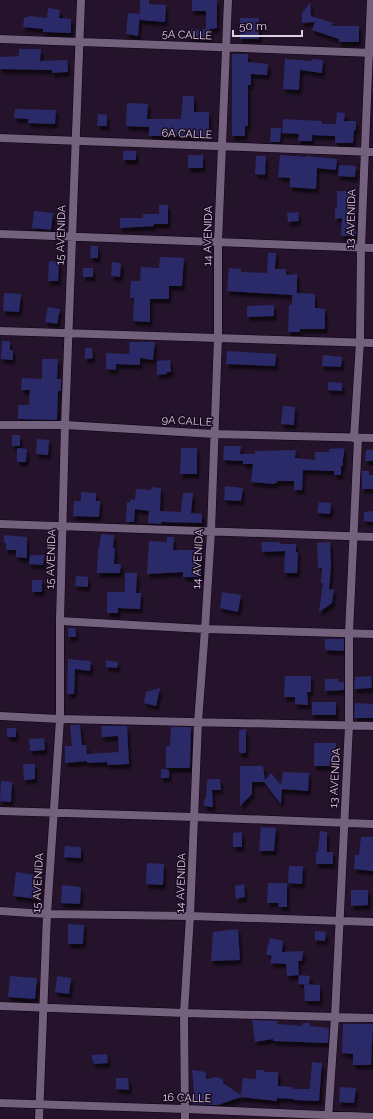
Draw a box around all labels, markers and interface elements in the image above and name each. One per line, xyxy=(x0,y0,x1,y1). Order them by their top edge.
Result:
scale bar xyxy=(233,12,302,38)
text: 50 m xyxy=(239,19,267,33)
street label: 5A CALLE xyxy=(162,28,213,42)
street label: 6A CALLE xyxy=(161,127,213,141)
street label: 13 AVENIDA xyxy=(343,188,359,249)
street label: 15 AVENIDA xyxy=(53,204,69,265)
street label: 14 AVENIDA xyxy=(201,205,215,266)
street label: 9A CALLE xyxy=(161,413,213,429)
street label: 15 AVENIDA xyxy=(43,528,59,589)
street label: 14 AVENIDA xyxy=(190,528,206,589)
street label: 13 AVENIDA xyxy=(327,747,343,808)
street label: 15 AVENIDA xyxy=(30,852,46,913)
street label: 14 AVENIDA xyxy=(173,852,189,913)
street label: 16 CALLE xyxy=(163,1091,212,1105)

